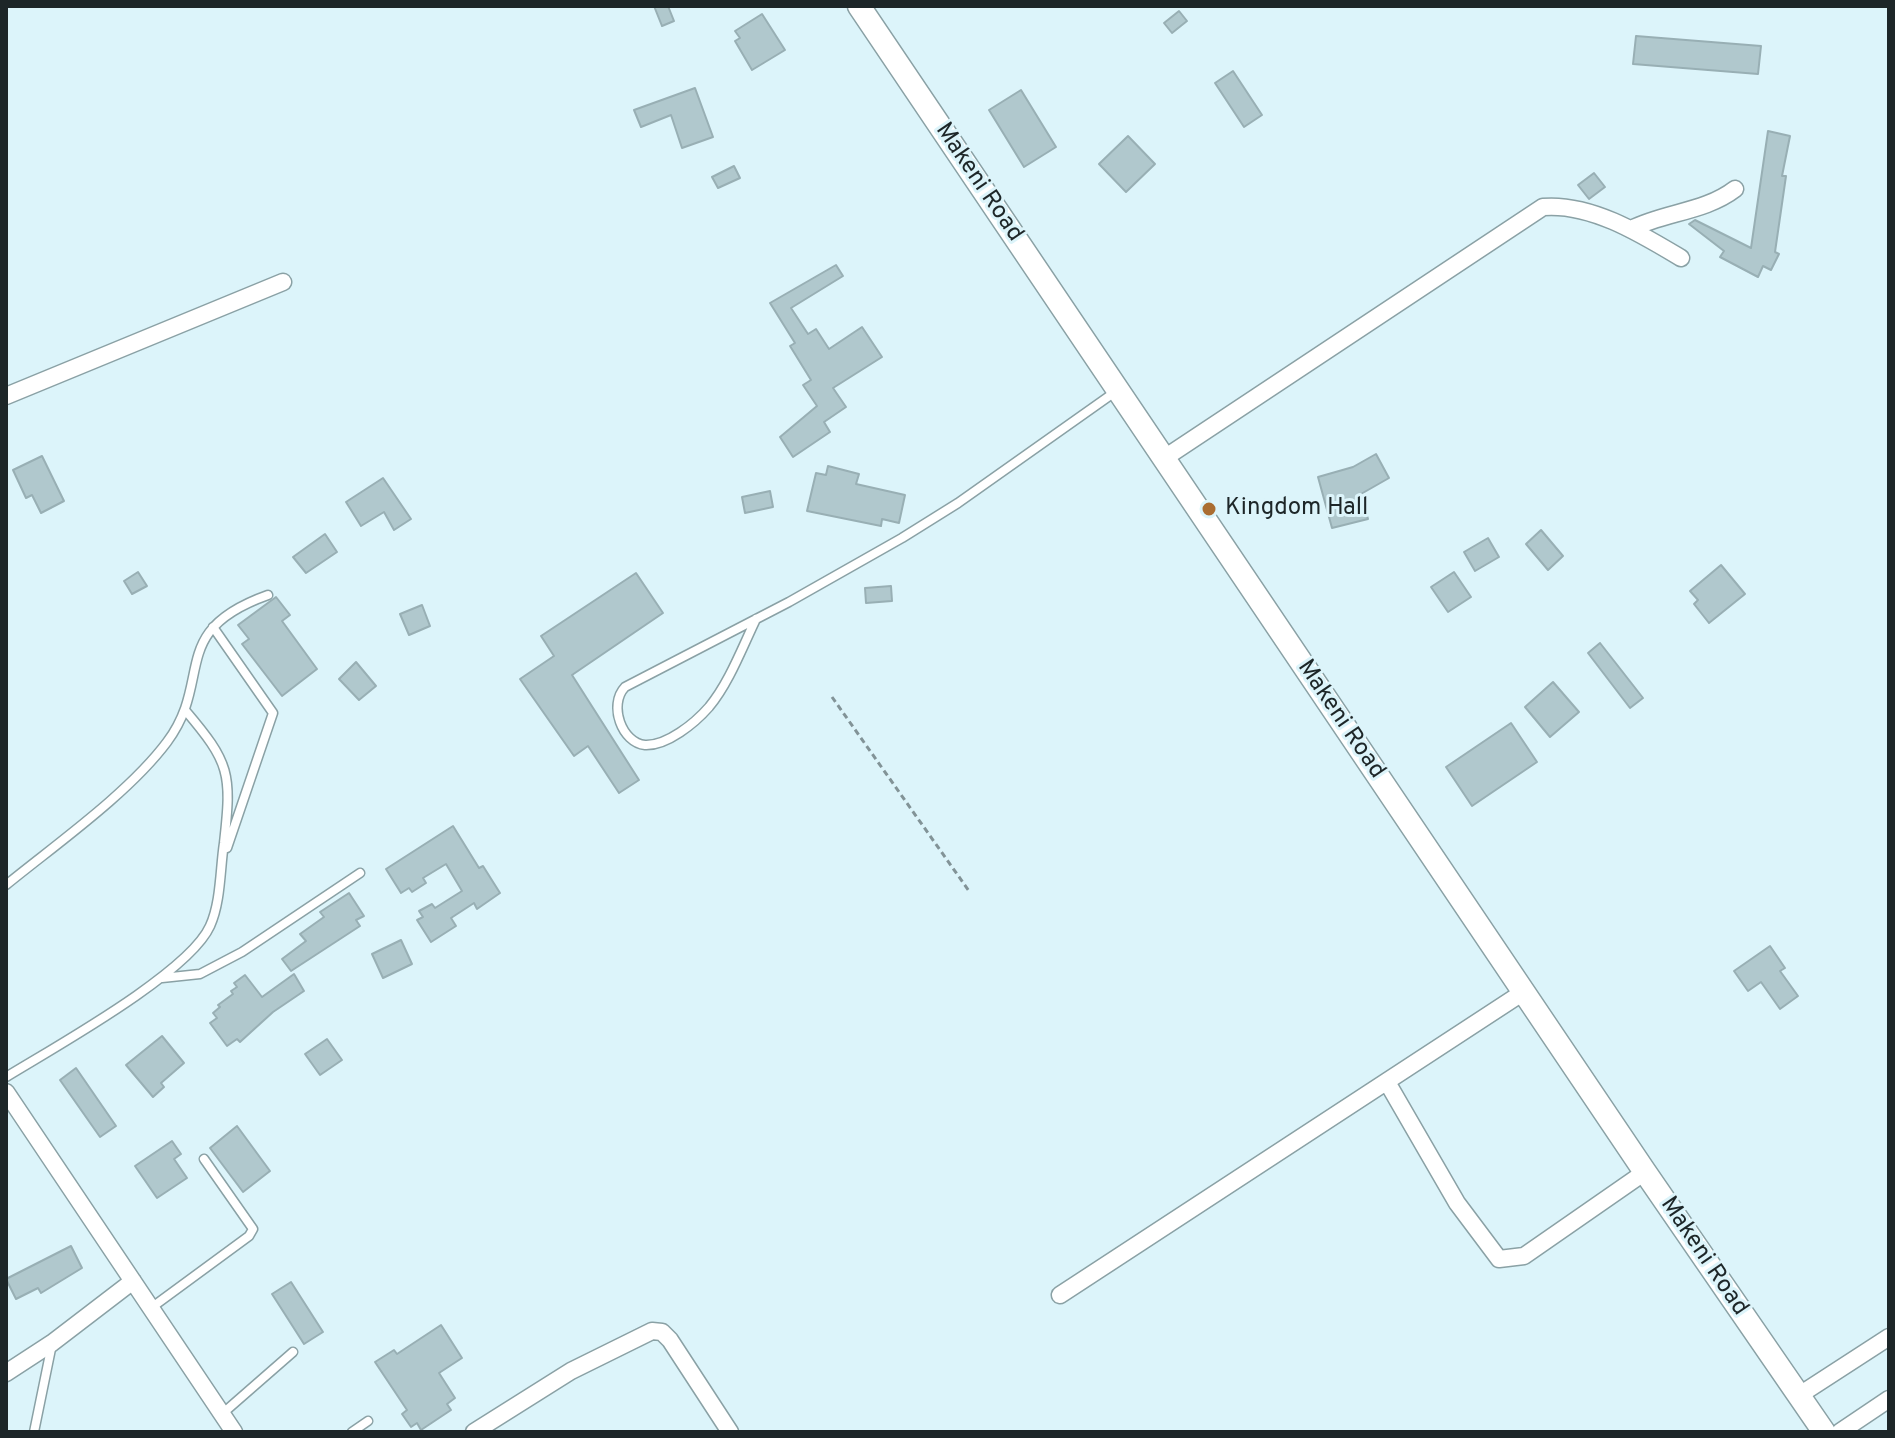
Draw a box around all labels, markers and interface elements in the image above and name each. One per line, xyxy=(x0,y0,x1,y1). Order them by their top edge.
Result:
street label: Makeni Road xyxy=(928,118,1028,248)
place label: Kingdom Hall xyxy=(1225,495,1368,523)
marker: Kingdom Hall xyxy=(1200,500,1218,518)
street label: Makeni Road xyxy=(1290,655,1390,785)
street label: Makeni Road xyxy=(1653,1192,1753,1322)

